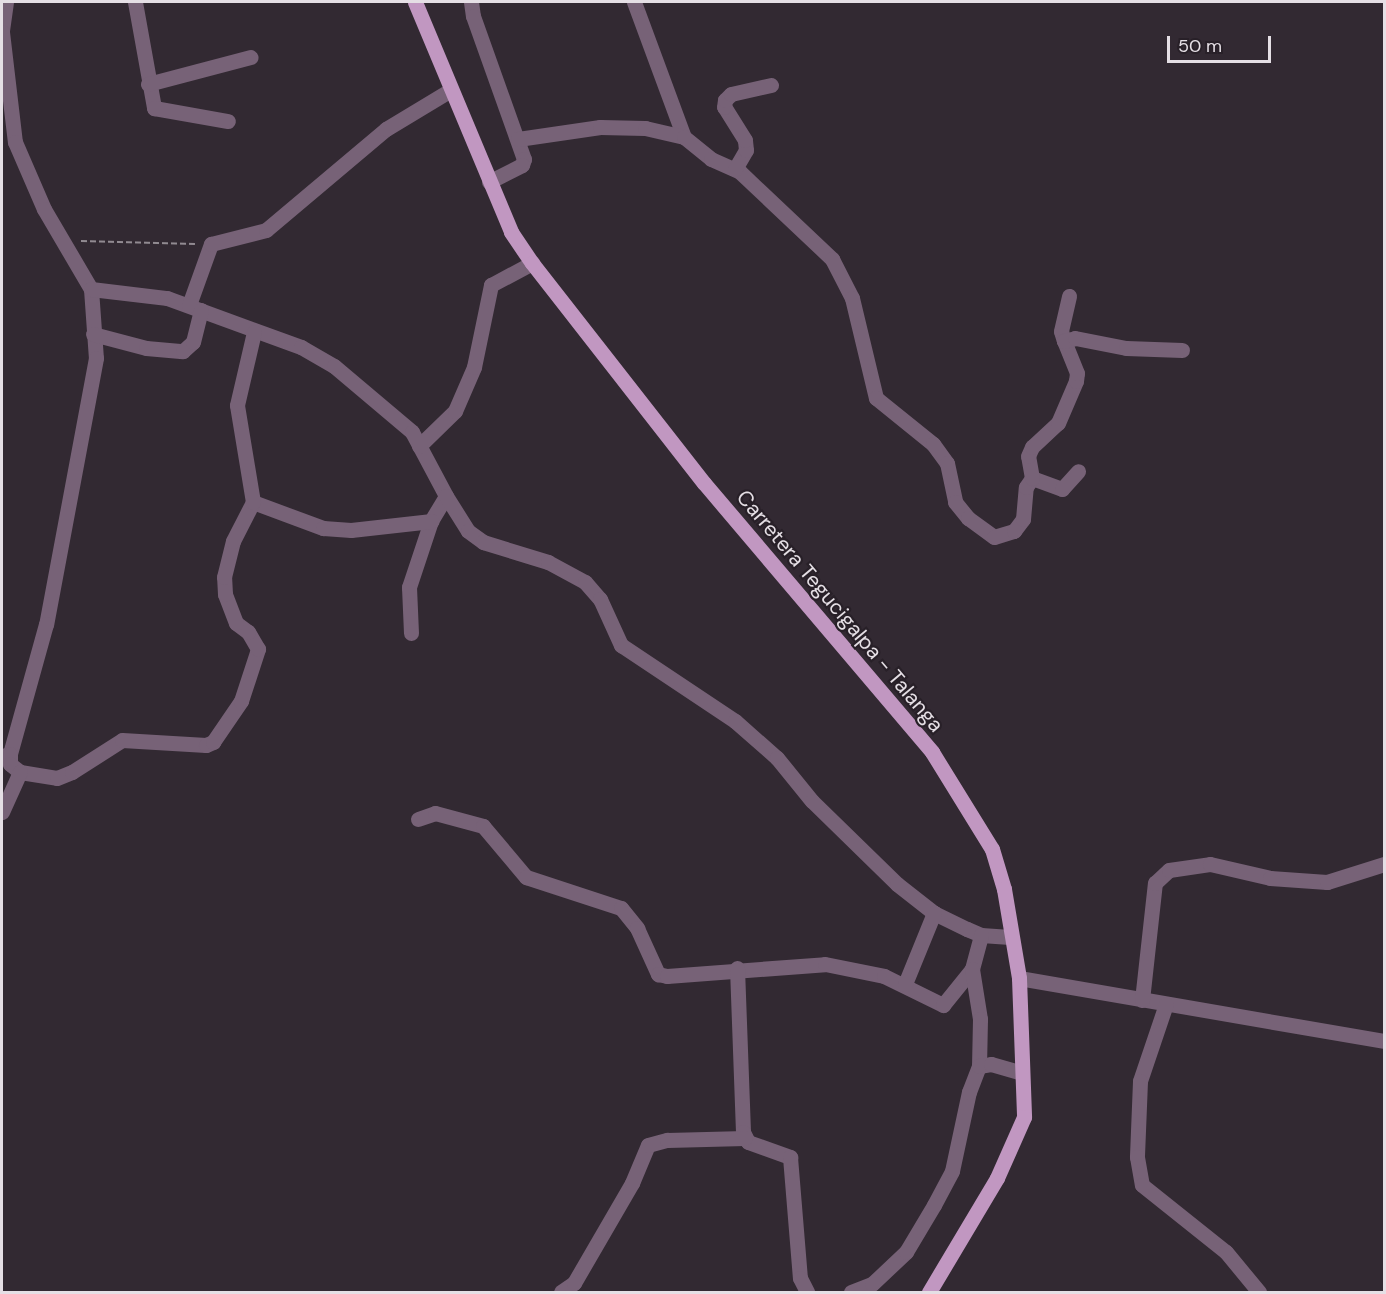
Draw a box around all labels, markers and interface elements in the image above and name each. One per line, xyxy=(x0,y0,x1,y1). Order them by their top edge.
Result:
scale bar xyxy=(1170,24,1274,62)
text: 50 m xyxy=(1178,34,1222,58)
street label: Carretera Tegucigalpa - Talanga xyxy=(731,485,949,737)

